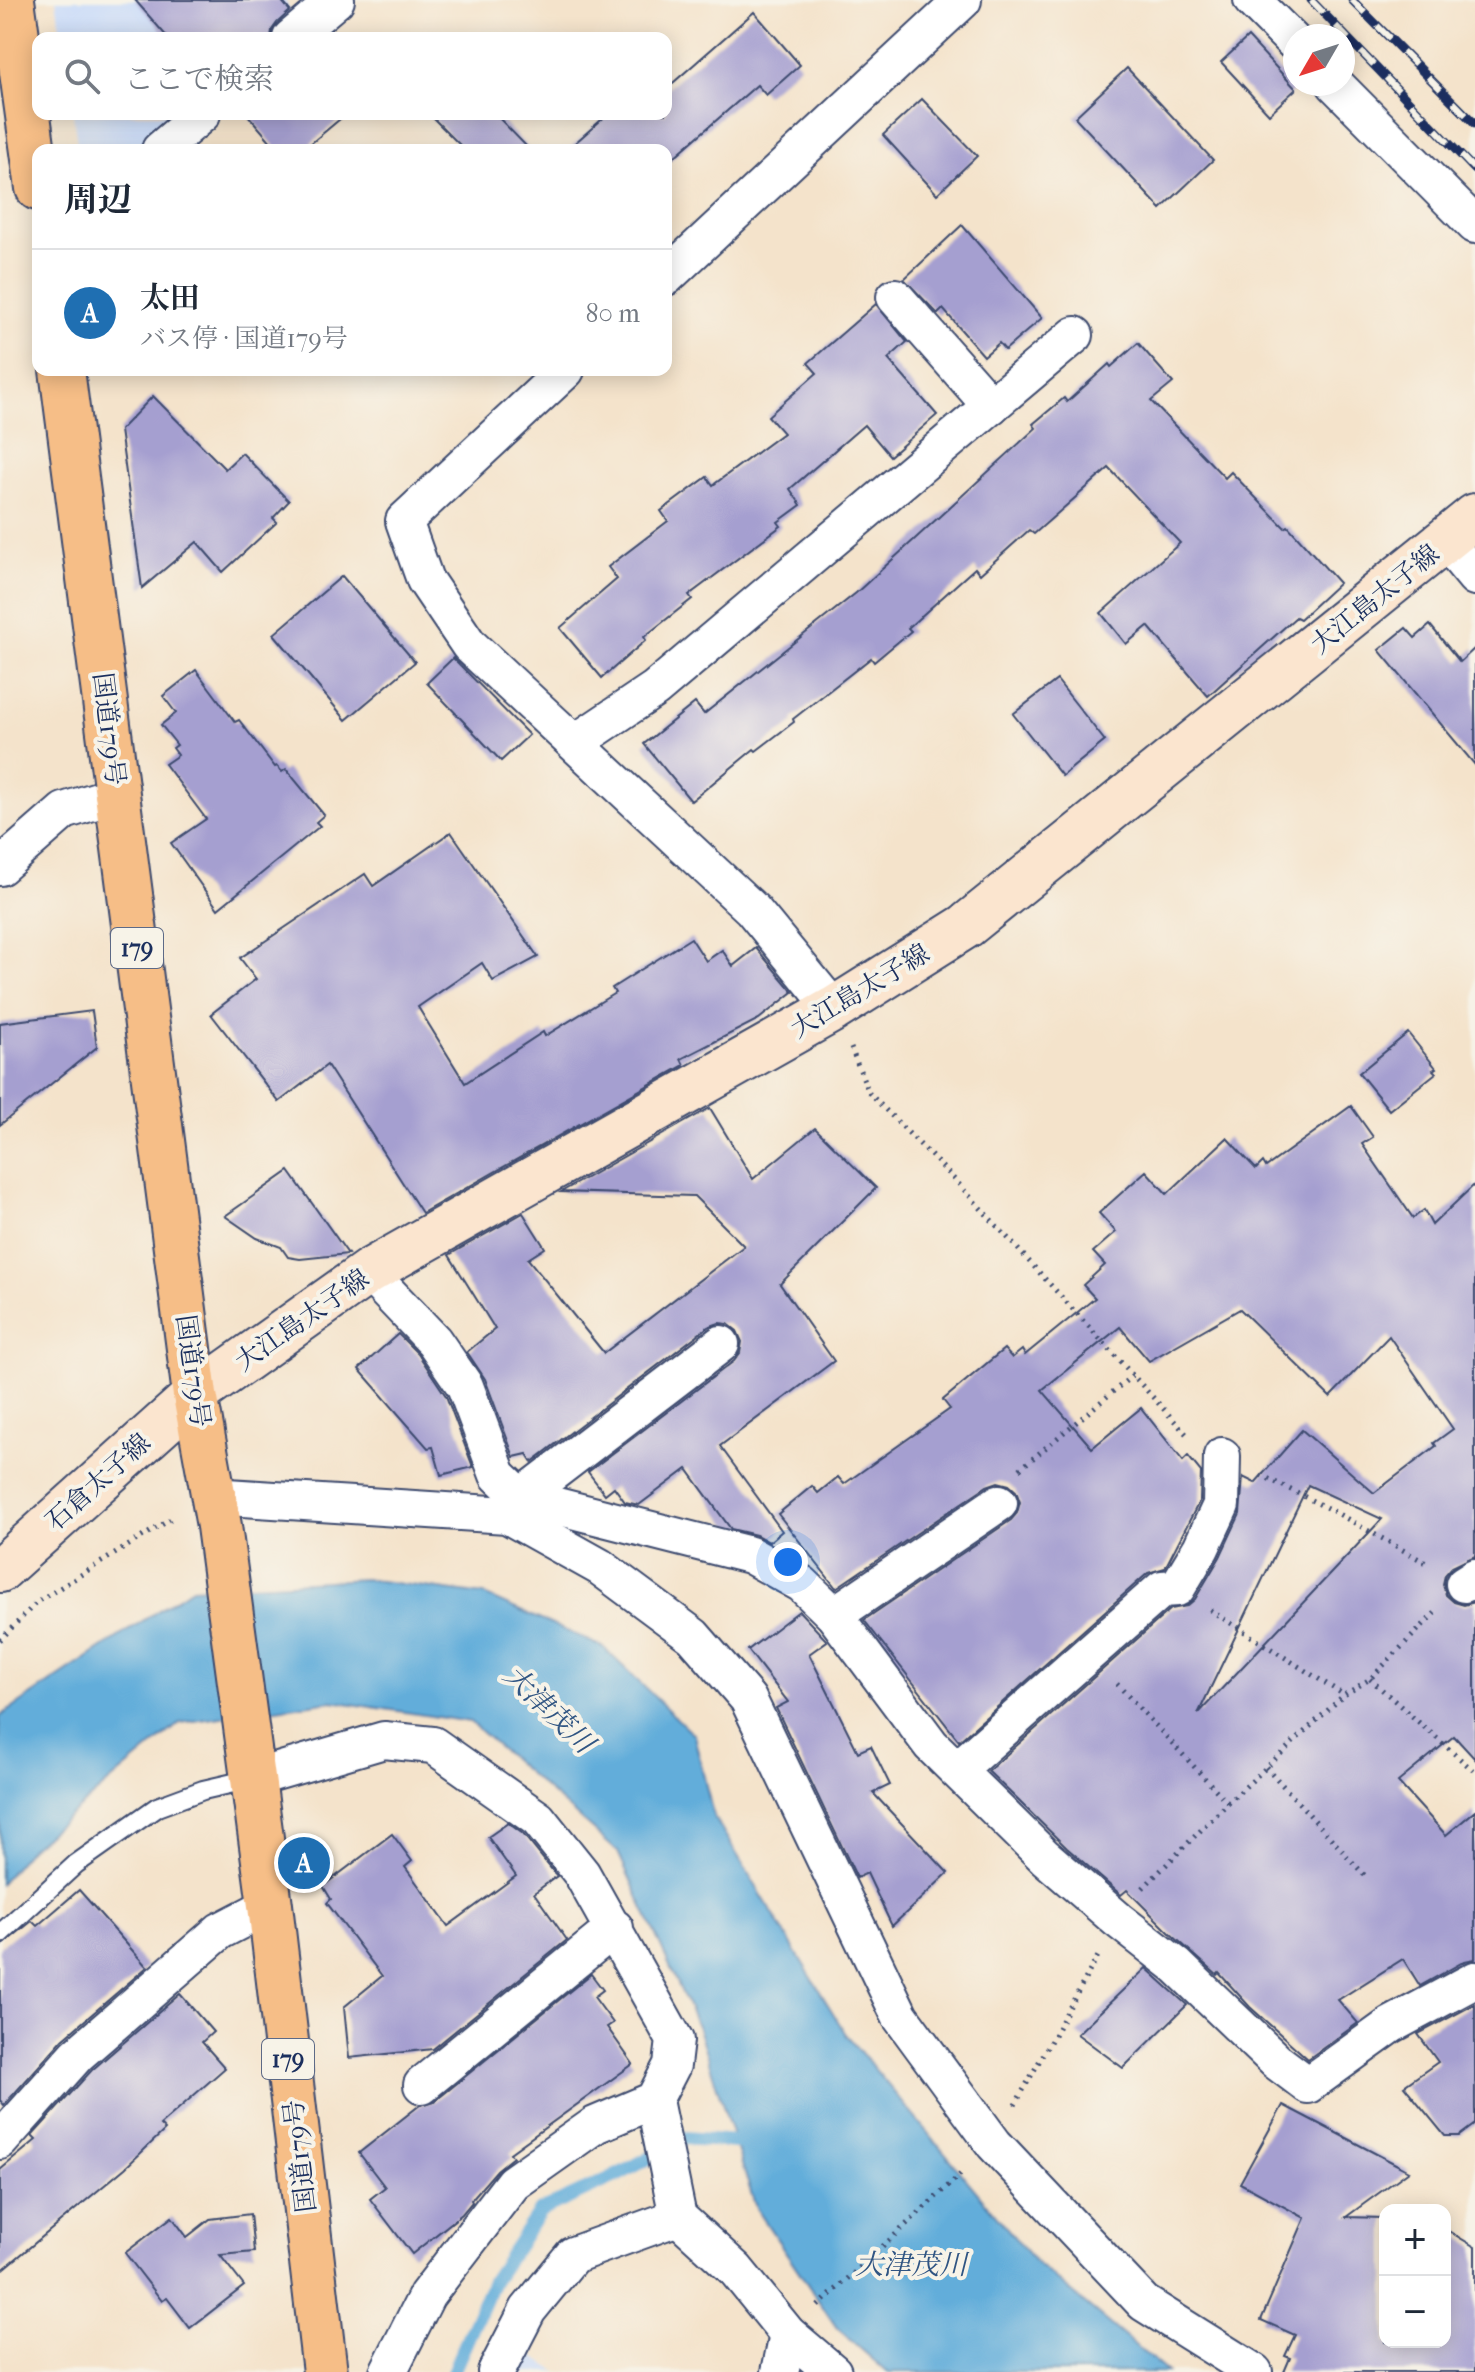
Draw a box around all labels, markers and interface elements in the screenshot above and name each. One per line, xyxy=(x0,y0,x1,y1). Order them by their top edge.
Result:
north arrow xyxy=(1283,24,1355,96)
search box xyxy=(32,32,672,120)
icon: search xyxy=(60,54,104,98)
text: ここで検索 xyxy=(124,62,274,97)
text: 周辺 xyxy=(64,180,132,220)
text: 太田 xyxy=(140,281,200,316)
text: A xyxy=(82,298,98,329)
text: 80 m xyxy=(585,298,640,329)
text: バス停 · 国道179号 xyxy=(140,323,348,354)
street label: 大江島太子線 xyxy=(1305,538,1445,660)
street label: 国道179号 xyxy=(87,671,131,787)
road number: 179 xyxy=(111,928,163,968)
street label: 大江島太子線 xyxy=(785,938,935,1044)
street label: 大江島太子線 xyxy=(229,1263,375,1377)
street label: 国道179号 xyxy=(170,1313,216,1429)
street label: 石倉太子線 xyxy=(39,1427,157,1537)
your location xyxy=(768,1542,808,1582)
water label: 大津茂川 xyxy=(497,1658,603,1762)
pin: A xyxy=(278,1833,330,1893)
road number: 179 xyxy=(262,2039,314,2079)
street label: 国道179号 xyxy=(278,2098,322,2214)
map controls xyxy=(1379,2204,1451,2348)
button: + xyxy=(1379,2204,1451,2276)
water label: 大津茂川 xyxy=(855,2248,970,2281)
button: − xyxy=(1379,2276,1451,2348)

